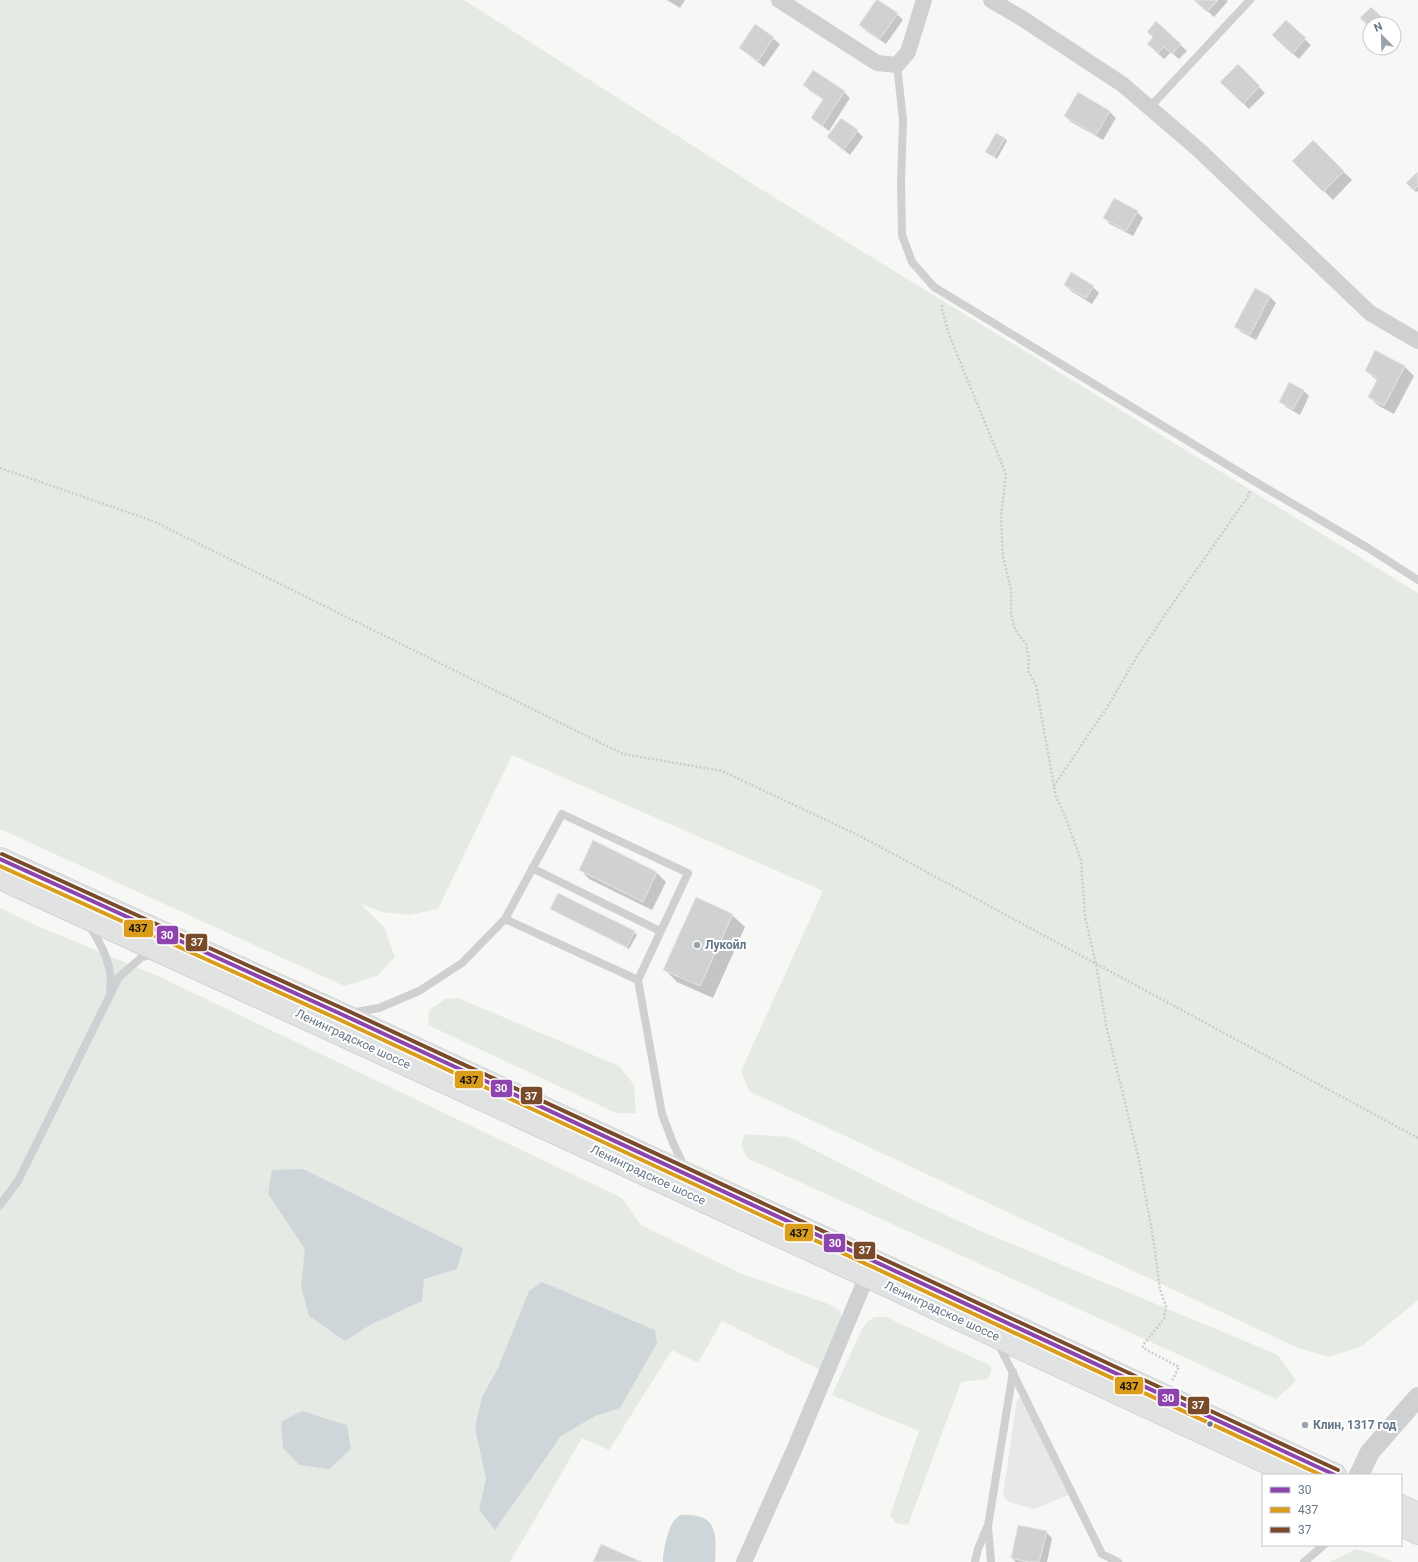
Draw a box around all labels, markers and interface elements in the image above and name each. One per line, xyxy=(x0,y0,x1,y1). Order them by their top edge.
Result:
north arrow xyxy=(1362,16,1402,56)
text: N xyxy=(1372,20,1385,35)
line badge: 437 xyxy=(123,919,154,938)
text: 437 xyxy=(129,922,147,935)
line badge: 30 xyxy=(156,925,179,945)
text: 30 xyxy=(161,929,173,942)
line badge: 37 xyxy=(185,933,208,952)
text: 37 xyxy=(191,936,203,949)
place label: Лукойл xyxy=(705,938,747,952)
marker: Лукойл xyxy=(692,940,702,950)
street label: Ленинградское шоссе xyxy=(293,1006,413,1072)
line badge: 437 xyxy=(454,1070,484,1089)
text: 437 xyxy=(460,1074,478,1087)
line badge: 30 xyxy=(490,1079,513,1098)
text: 30 xyxy=(495,1082,507,1095)
line badge: 37 xyxy=(520,1086,543,1105)
text: 37 xyxy=(525,1090,537,1103)
street label: Ленинградское шоссе xyxy=(588,1142,708,1208)
line badge: 437 xyxy=(784,1223,814,1242)
text: 437 xyxy=(790,1227,808,1240)
line badge: 30 xyxy=(823,1233,846,1253)
text: 30 xyxy=(829,1237,841,1250)
line badge: 37 xyxy=(853,1241,876,1260)
text: 37 xyxy=(859,1244,871,1257)
street label: Ленинградское шоссе xyxy=(882,1278,1002,1344)
line badge: 437 xyxy=(1114,1376,1144,1395)
text: 437 xyxy=(1120,1380,1138,1393)
line badge: 30 xyxy=(1157,1388,1180,1407)
text: 30 xyxy=(1162,1392,1174,1405)
line badge: 37 xyxy=(1187,1396,1210,1415)
text: 37 xyxy=(1192,1399,1204,1412)
place label: Клин, 1317 год xyxy=(1313,1418,1397,1432)
unlabelled marker xyxy=(1205,1419,1215,1429)
marker: Клин, 1317 год xyxy=(1300,1420,1310,1430)
legend xyxy=(1262,1474,1402,1546)
text: 30 xyxy=(1298,1483,1312,1497)
text: 437 xyxy=(1298,1503,1318,1517)
text: 37 xyxy=(1298,1523,1312,1537)

